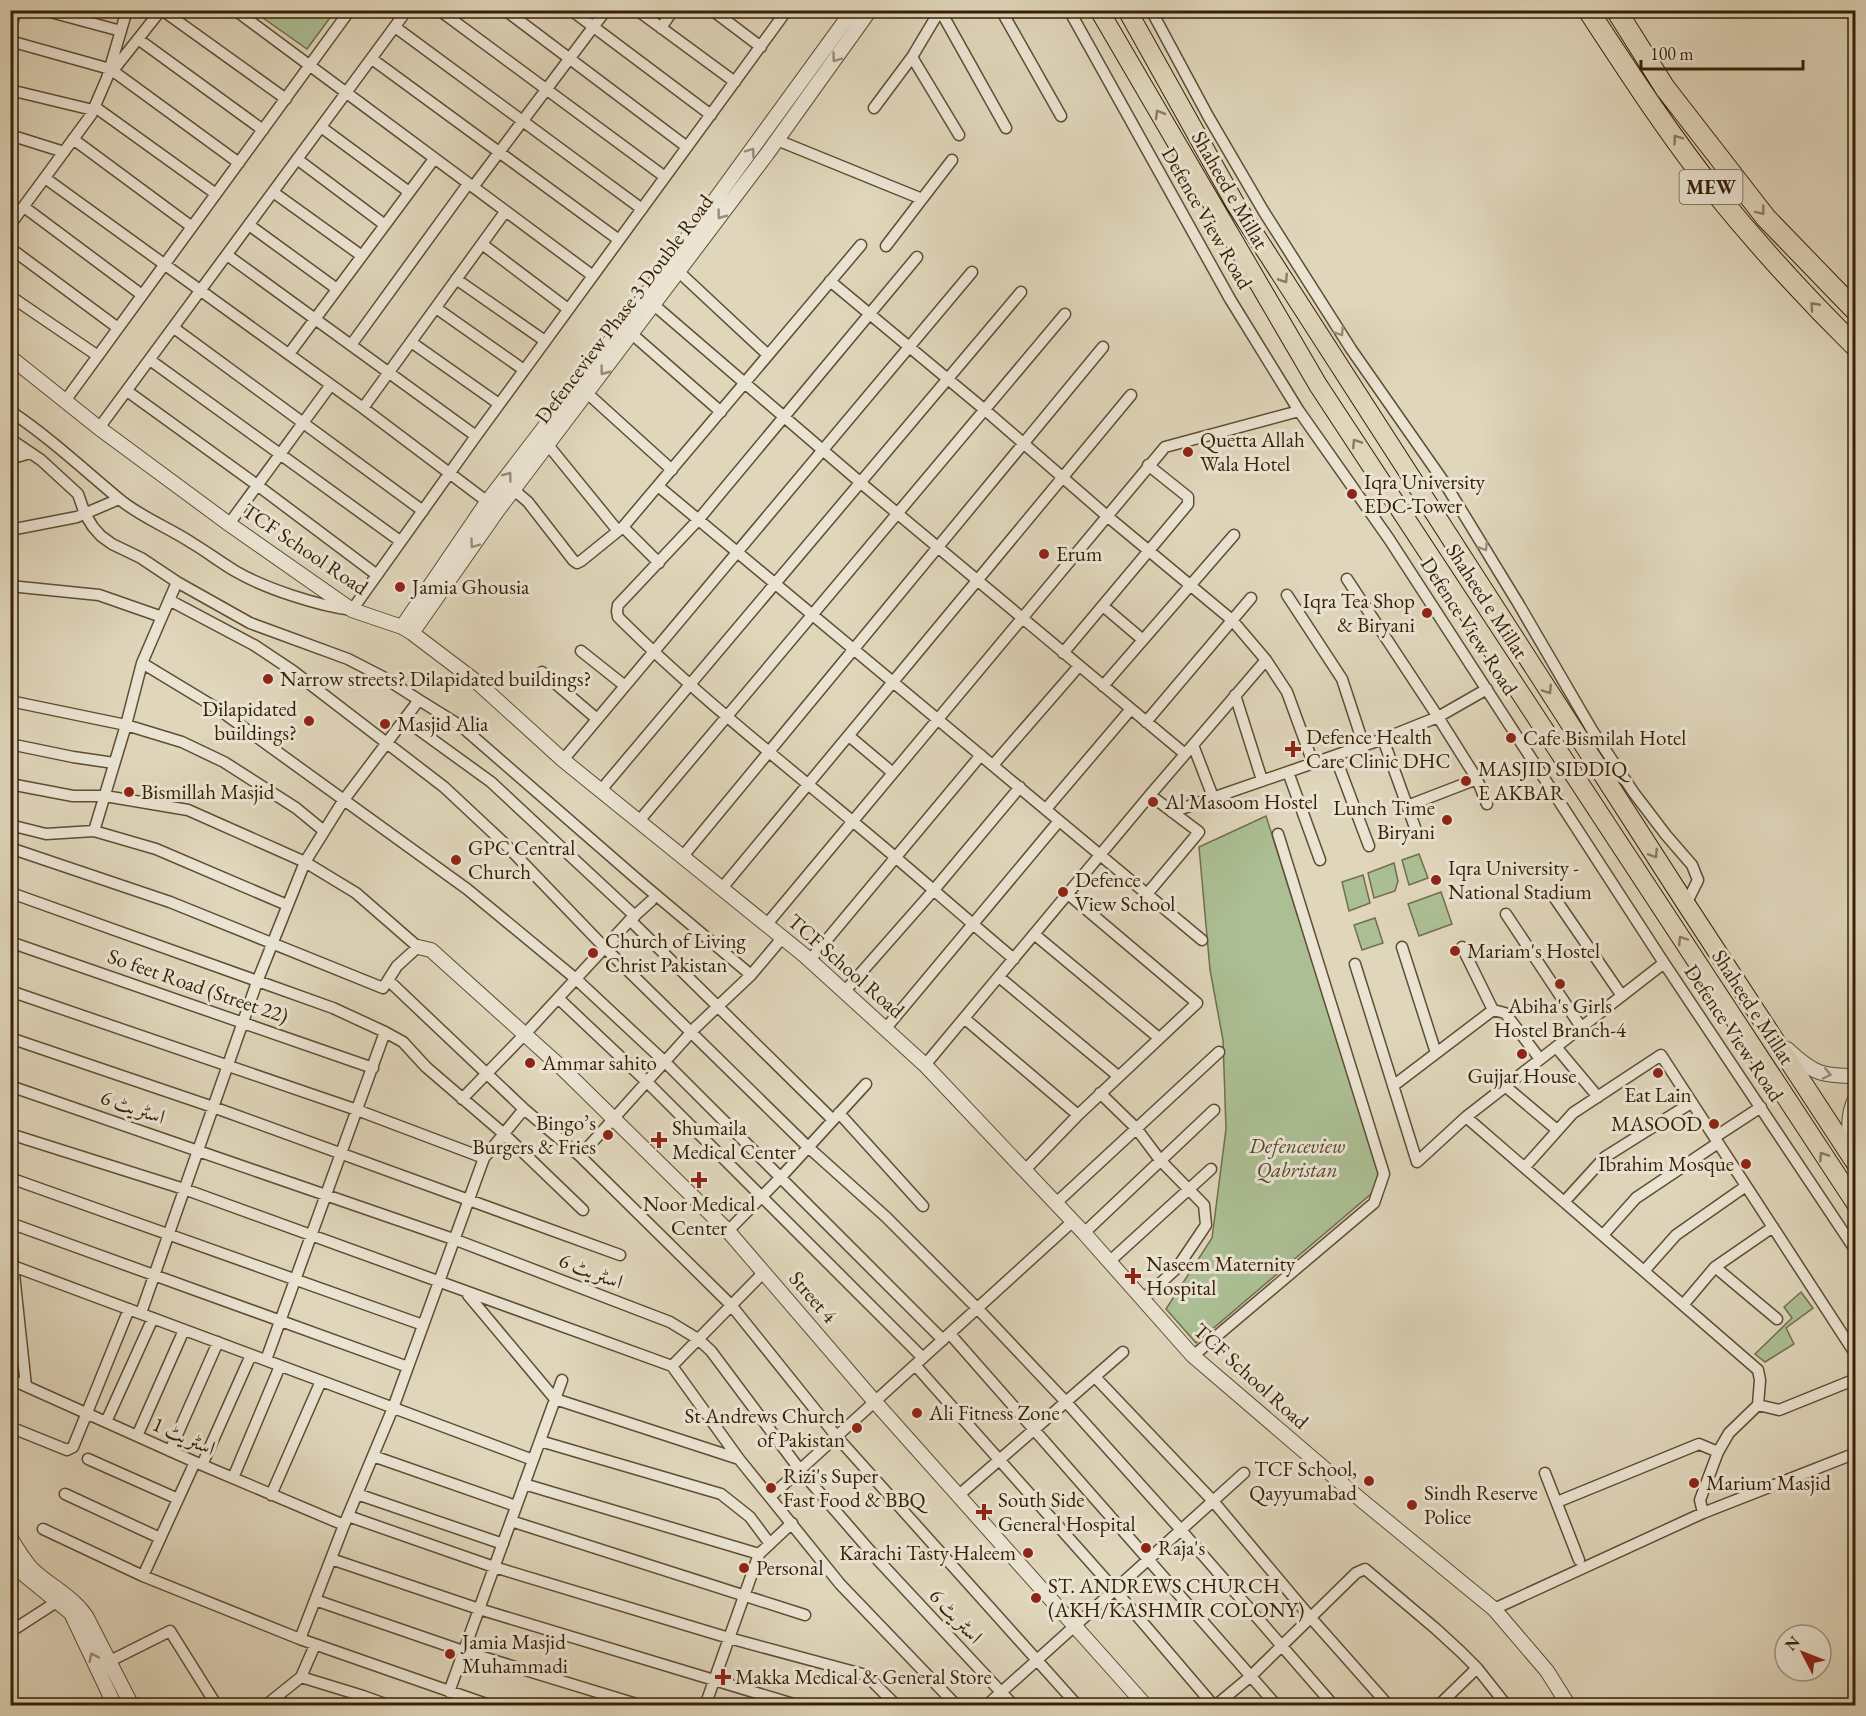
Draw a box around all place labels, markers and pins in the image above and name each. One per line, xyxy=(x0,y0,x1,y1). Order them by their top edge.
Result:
place label: Quetta Allah Wala Hotel xyxy=(1200,426,1305,477)
marker: Quetta Allah Wala Hotel xyxy=(1181,445,1195,459)
place label: Iqra University EDC-Tower xyxy=(1364,468,1486,519)
marker: Iqra University EDC-Tower xyxy=(1345,487,1359,501)
place label: Erum xyxy=(1056,540,1102,567)
marker: Erum xyxy=(1037,547,1051,561)
place label: Jamia Ghousia xyxy=(410,573,530,600)
marker: Jamia Ghousia xyxy=(393,580,407,594)
place label: Iqra Tea Shop & Biryani xyxy=(1303,587,1415,638)
marker: Iqra Tea Shop & Biryani xyxy=(1420,606,1434,620)
place label: Narrow streets? Dilapidated buildings? xyxy=(280,665,591,692)
marker: Narrow streets? Dilapidated buildings? xyxy=(261,672,275,686)
place label: Dilapidated buildings? xyxy=(202,695,297,746)
place label: Masjid Alia xyxy=(397,710,489,737)
marker: Dilapidated buildings? xyxy=(302,714,316,728)
marker: Masjid Alia xyxy=(378,717,392,731)
place label: Defence Health Care Clinic DHC xyxy=(1306,723,1451,774)
place label: Cafe Bismilah Hotel xyxy=(1523,724,1686,751)
marker: Cafe Bismilah Hotel xyxy=(1504,731,1518,745)
marker: Defence Health Care Clinic DHC xyxy=(1284,740,1302,758)
place label: MASJID SIDDIQ E AKBAR xyxy=(1478,755,1630,806)
marker: MASJID SIDDIQ E AKBAR xyxy=(1459,774,1473,788)
place label: Bismillah Masjid xyxy=(141,778,275,805)
marker: Bismillah Masjid xyxy=(122,785,136,799)
place label: Al Masoom Hostel xyxy=(1164,788,1318,815)
place label: Lunch Time Biryani xyxy=(1333,794,1435,845)
marker: Al Masoom Hostel xyxy=(1146,795,1160,809)
marker: Lunch Time Biryani xyxy=(1440,813,1454,827)
place label: GPC Central Church xyxy=(468,834,575,885)
marker: GPC Central Church xyxy=(449,853,463,867)
place label: Iqra University - National Stadium xyxy=(1448,854,1592,905)
place label: Defence View School xyxy=(1075,866,1175,917)
marker: Iqra University - National Stadium xyxy=(1429,873,1443,887)
marker: Defence View School xyxy=(1056,885,1070,899)
place label: Church of Living Christ Pakistan xyxy=(605,927,746,978)
place label: Mariam's Hostel xyxy=(1467,937,1600,964)
marker: Mariam's Hostel xyxy=(1448,944,1462,958)
marker: Church of Living Christ Pakistan xyxy=(586,946,600,960)
marker: Abiha's Girls Hostel Branch-4 xyxy=(1553,977,1567,991)
place label: Abiha's Girls Hostel Branch-4 xyxy=(1494,992,1627,1043)
marker: Gujjar House xyxy=(1515,1047,1529,1061)
place label: Ammar sahito xyxy=(541,1049,657,1076)
marker: Ammar sahito xyxy=(523,1056,537,1070)
place label: Gujjar House xyxy=(1468,1062,1576,1089)
marker: Eat Lain xyxy=(1651,1066,1665,1080)
place label: Eat Lain xyxy=(1624,1081,1692,1108)
place label: Bingo’s Burgers & Fries xyxy=(472,1109,596,1160)
place label: MASOOD xyxy=(1611,1110,1702,1137)
place label: Shumaila Medical Center xyxy=(672,1114,796,1165)
marker: MASOOD xyxy=(1707,1117,1721,1131)
marker: Bingo’s Burgers & Fries xyxy=(601,1128,615,1142)
marker: Shumaila Medical Center xyxy=(650,1131,668,1149)
place label: Ibrahim Mosque xyxy=(1598,1150,1734,1177)
marker: Ibrahim Mosque xyxy=(1739,1157,1753,1171)
marker: Noor Medical Center xyxy=(690,1171,708,1189)
place label: Noor Medical Center xyxy=(643,1190,755,1241)
place label: Naseem Maternity Hospital xyxy=(1146,1250,1296,1301)
marker: Naseem Maternity Hospital xyxy=(1124,1267,1142,1285)
place label: Ali Fitness Zone xyxy=(928,1399,1060,1426)
place label: St Andrews Church of Pakistan xyxy=(684,1402,845,1453)
marker: Ali Fitness Zone xyxy=(910,1406,924,1420)
marker: St Andrews Church of Pakistan xyxy=(850,1421,864,1435)
place label: TCF School, Qayyumabad xyxy=(1249,1455,1357,1507)
place label: Rizi's Super Fast Food & BBQ xyxy=(783,1462,929,1514)
place label: Marium Masjid xyxy=(1706,1469,1831,1496)
marker: TCF School, Qayyumabad xyxy=(1362,1474,1376,1488)
marker: Marium Masjid xyxy=(1687,1476,1701,1490)
place label: Sindh Reserve Police xyxy=(1424,1479,1538,1530)
marker: Rizi's Super Fast Food & BBQ xyxy=(764,1481,778,1495)
place label: South Side General Hospital xyxy=(998,1486,1136,1537)
marker: Sindh Reserve Police xyxy=(1405,1498,1419,1512)
marker: South Side General Hospital xyxy=(975,1503,993,1521)
place label: Raja's xyxy=(1158,1534,1205,1561)
place label: Karachi Tasty Haleem xyxy=(839,1539,1016,1566)
marker: Raja's xyxy=(1139,1541,1153,1555)
marker: Karachi Tasty Haleem xyxy=(1021,1546,1035,1560)
place label: Personal xyxy=(756,1554,823,1581)
marker: Personal xyxy=(737,1561,751,1575)
place label: ST. ANDREWS CHURCH (AKH/KASHMIR COLONY) xyxy=(1048,1572,1304,1623)
marker: ST. ANDREWS CHURCH (AKH/KASHMIR COLONY) xyxy=(1029,1591,1043,1605)
place label: Jamia Masjid Muhammadi xyxy=(460,1628,568,1679)
marker: Jamia Masjid Muhammadi xyxy=(443,1647,457,1661)
place label: Makka Medical & General Store xyxy=(735,1663,992,1690)
marker: Makka Medical & General Store xyxy=(716,1670,730,1684)

